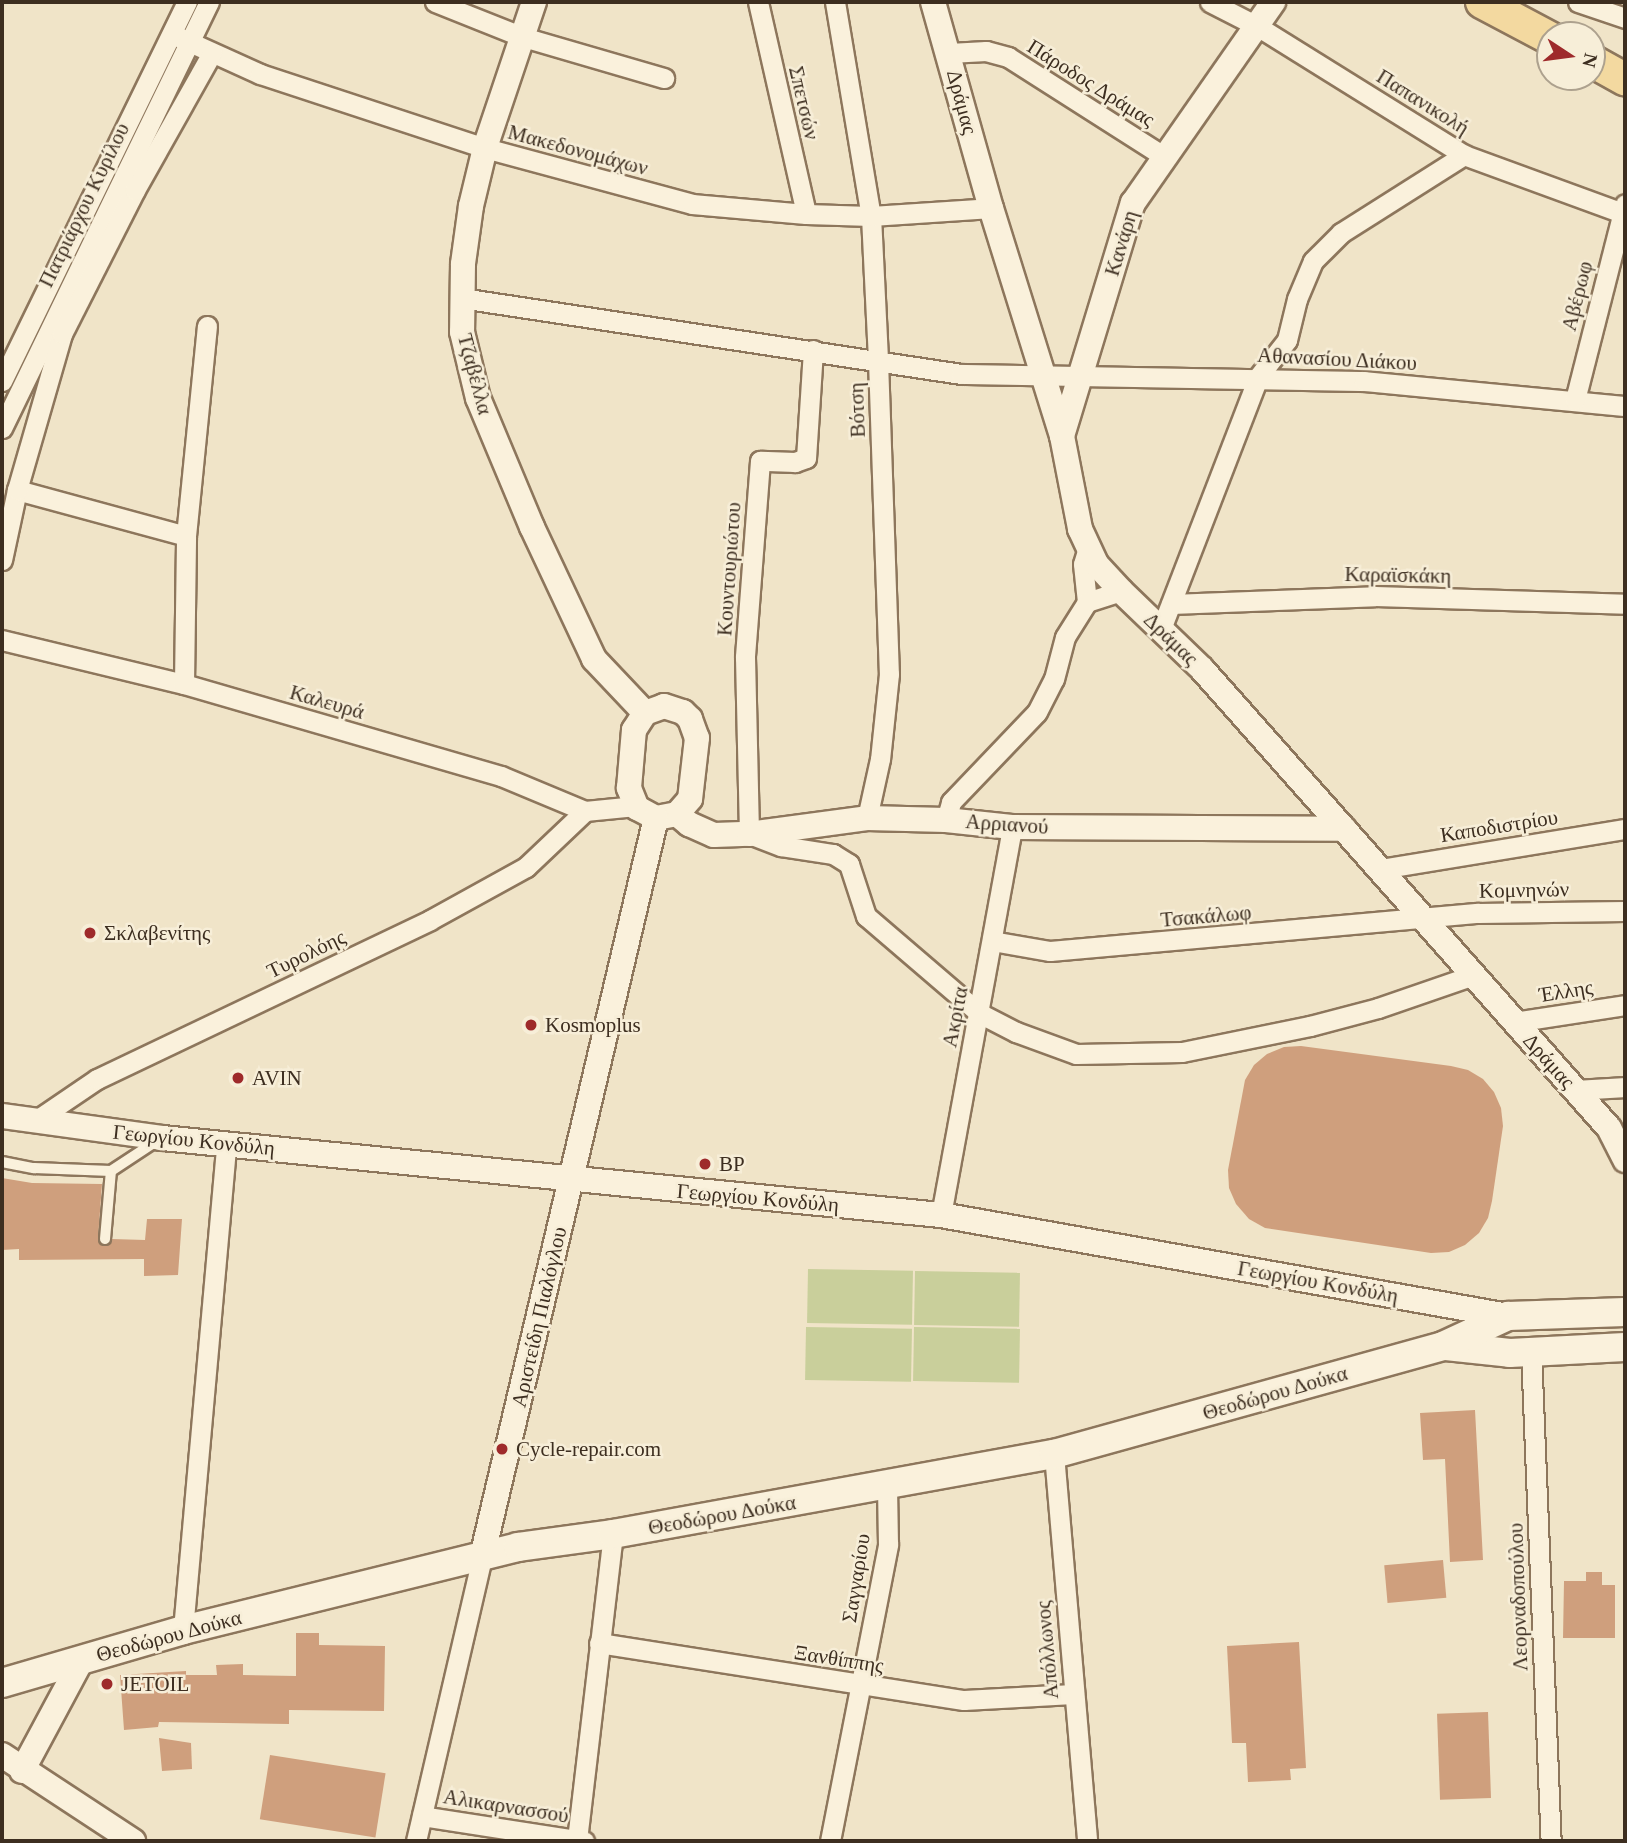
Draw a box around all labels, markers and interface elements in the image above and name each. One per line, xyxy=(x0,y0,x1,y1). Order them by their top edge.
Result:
north arrow xyxy=(1536,21,1606,91)
street label: Πάροδος Δράμας xyxy=(1022,33,1160,133)
text: N xyxy=(1578,51,1602,69)
street label: Σπετσών xyxy=(783,64,825,142)
street label: Παπανικολή xyxy=(1372,64,1474,140)
street label: Δράμας xyxy=(941,67,983,137)
street label: Πατριάρχου Κυρίλου xyxy=(33,119,135,291)
street label: Μακεδονομάχων xyxy=(505,119,651,181)
street label: Κανάρη xyxy=(1099,207,1143,279)
street label: Αβέρωφ xyxy=(1556,258,1598,334)
street label: Τζαβέλλα xyxy=(452,331,498,417)
street label: Αθανασίου Διάκου xyxy=(1256,342,1418,376)
street label: Βότση xyxy=(843,382,871,438)
street label: Κουντουριώτου xyxy=(712,501,746,637)
street label: Καραϊσκάκη xyxy=(1344,561,1452,589)
street label: Δράμας xyxy=(1139,607,1203,671)
street label: Καλευρά xyxy=(287,679,367,725)
street label: Καποδιστρίου xyxy=(1438,804,1560,848)
street label: Αρριανού xyxy=(965,809,1049,839)
street label: Κομνηνών xyxy=(1479,877,1569,903)
street label: Τσακάλωφ xyxy=(1159,899,1253,933)
place label: Σκλαβενίτης xyxy=(104,920,210,946)
street label: Τυρολόης xyxy=(263,924,349,984)
marker: Σκλαβενίτης xyxy=(82,925,98,941)
street label: Έλλης xyxy=(1537,974,1595,1008)
street label: Ακρίτα xyxy=(937,984,973,1050)
place label: Kosmoplus xyxy=(545,1012,641,1038)
marker: Kosmoplus xyxy=(523,1017,539,1033)
street label: Δράμας xyxy=(1518,1028,1580,1094)
place label: AVIN xyxy=(252,1065,302,1091)
marker: AVIN xyxy=(230,1070,246,1086)
street label: Γεωργίου Κονδύλη xyxy=(112,1119,276,1161)
place label: BP xyxy=(719,1151,745,1177)
marker: BP xyxy=(697,1156,713,1172)
street label: Γεωργίου Κονδύλη xyxy=(676,1178,840,1218)
street label: Αριστείδη Πιαλόγλου xyxy=(506,1224,572,1410)
street label: Γεωργίου Κονδύλη xyxy=(1236,1255,1400,1309)
street label: Θεοδώρου Δούκα xyxy=(1199,1360,1351,1426)
place label: Cycle-repair.com xyxy=(516,1436,661,1462)
marker: Cycle-repair.com xyxy=(494,1441,510,1457)
street label: Θεοδώρου Δούκα xyxy=(646,1490,798,1540)
street label: Λεορναδοπούλου xyxy=(1503,1522,1533,1672)
street label: Σαγγαρίου xyxy=(837,1532,875,1624)
street label: Απόλλωνος xyxy=(1030,1600,1064,1700)
street label: Θεοδώρου Δούκα xyxy=(93,1604,245,1668)
street label: Ξανθίππης xyxy=(792,1639,886,1679)
place label: JETOIL xyxy=(121,1671,189,1697)
marker: JETOIL xyxy=(99,1676,115,1692)
street label: Αλικαρνασσού xyxy=(441,1784,571,1828)

